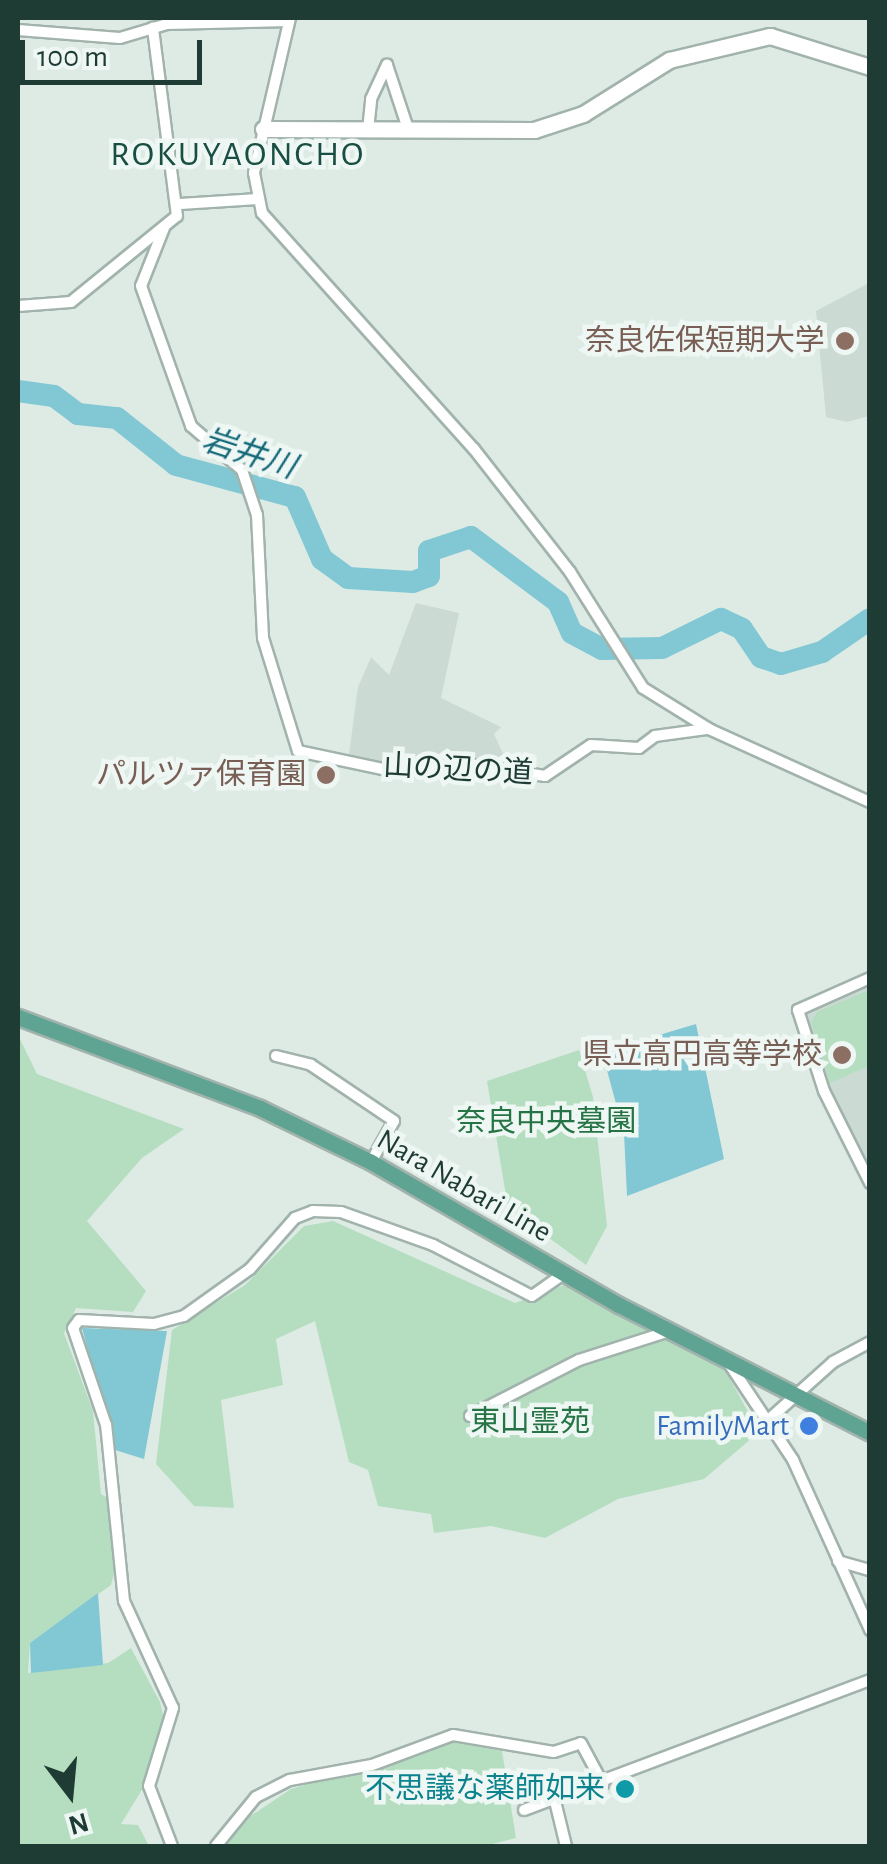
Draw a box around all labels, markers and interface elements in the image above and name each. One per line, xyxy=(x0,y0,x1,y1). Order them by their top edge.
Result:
scale bar xyxy=(25,20,208,82)
text: 100 m xyxy=(37,42,108,72)
district label: ROKUYAONCHO xyxy=(110,134,366,176)
place label: 奈良佐保短期大学 xyxy=(585,323,825,359)
marker: 奈良佐保短期大学 xyxy=(834,330,856,352)
water label: 岩井川 xyxy=(197,421,301,487)
street label: 山の辺の道 xyxy=(382,748,534,792)
place label: パルツァ保育園 xyxy=(96,757,306,793)
marker: パルツァ保育園 xyxy=(315,764,337,786)
place label: 県立高円高等学校 xyxy=(582,1037,822,1073)
marker: 県立高円高等学校 xyxy=(831,1044,853,1066)
park label: 奈良中央墓園 xyxy=(456,1104,636,1140)
street label: Nara Nabari Line xyxy=(370,1122,558,1250)
park label: 東山霊苑 xyxy=(470,1404,590,1440)
place label: FamilyMart xyxy=(656,1408,789,1444)
marker: FamilyMart xyxy=(798,1415,820,1437)
north arrow xyxy=(20,1744,120,1844)
place label: 不思議な薬師如来 xyxy=(365,1771,605,1807)
marker: 不思議な薬師如来 xyxy=(614,1778,636,1800)
text: N xyxy=(65,1807,91,1839)

